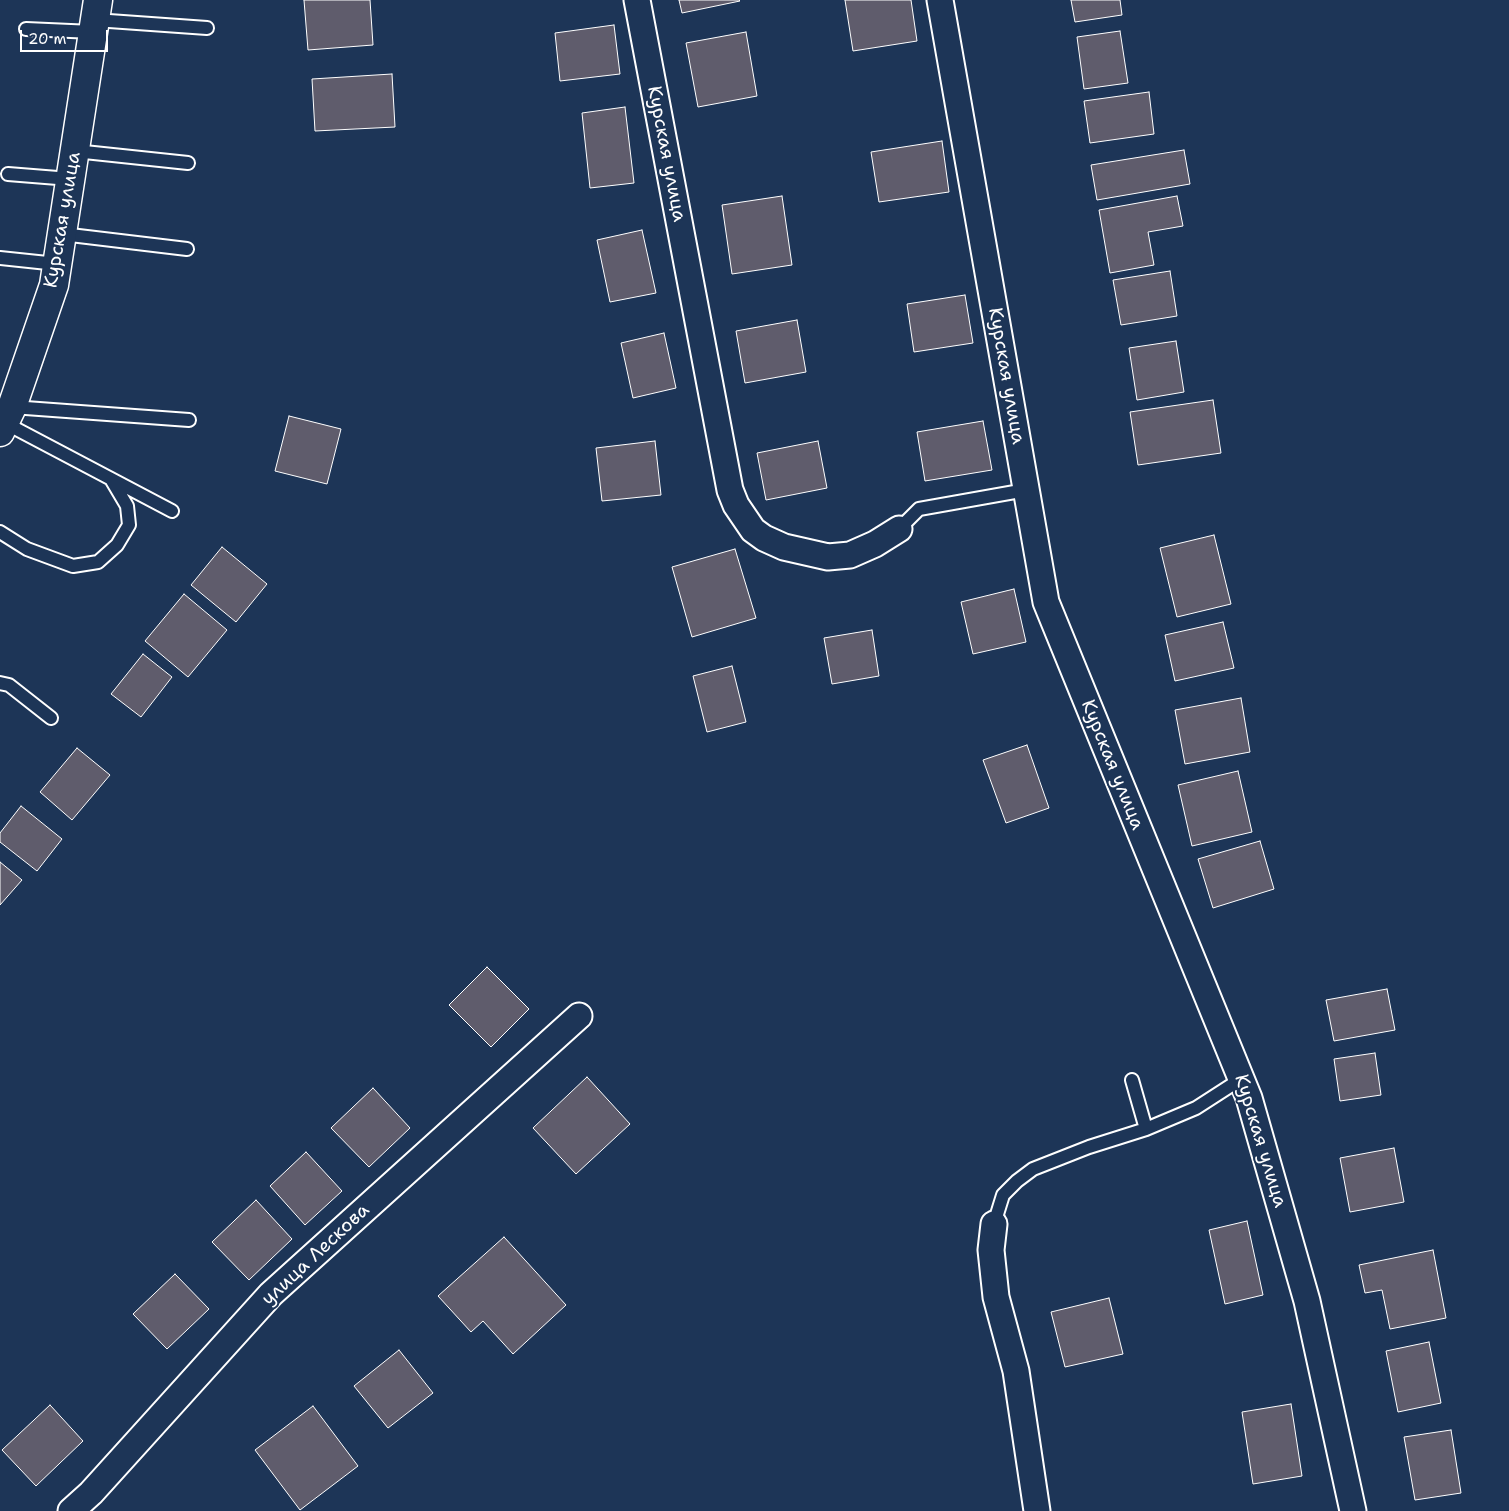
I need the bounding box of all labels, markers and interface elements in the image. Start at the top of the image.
scale bar [22,20,110,52]
text: 20 m [28,29,67,49]
street label: Курская улица [642,84,690,224]
street label: Курская улица [40,150,86,290]
street label: Курская улица [983,306,1029,446]
street label: Курская улица [1076,697,1148,833]
street label: Курская улица [1229,1072,1291,1210]
street label: улица Лескова [257,1199,375,1311]

